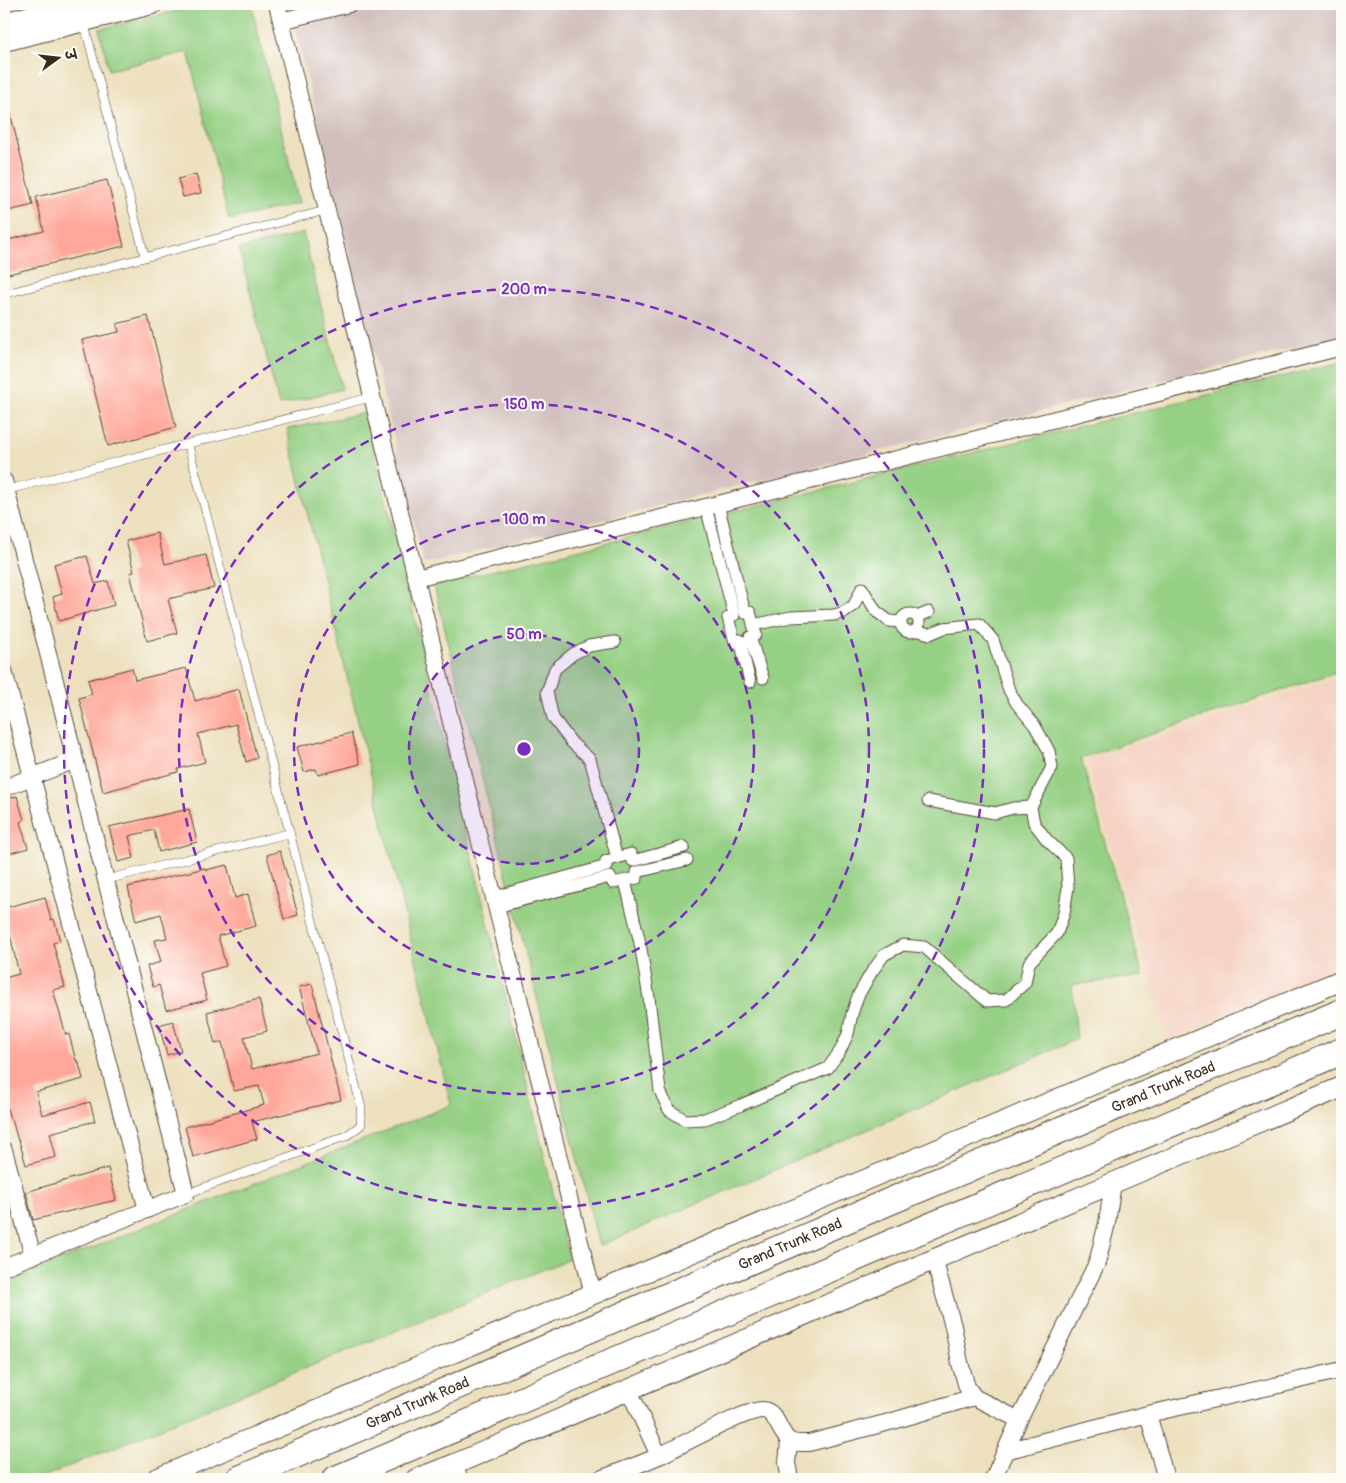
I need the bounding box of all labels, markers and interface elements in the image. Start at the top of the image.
north arrow [32,32,82,82]
text: उ [60,46,80,63]
text: 200 m [501,280,547,299]
text: 150 m [504,395,544,414]
text: 100 m [503,510,545,529]
text: 50 m [507,625,541,644]
centre of rings [515,740,533,758]
street label: Grand Trunk Road [1109,1057,1218,1117]
street label: Grand Trunk Road [735,1214,845,1275]
street label: Grand Trunk Road [363,1373,472,1434]

